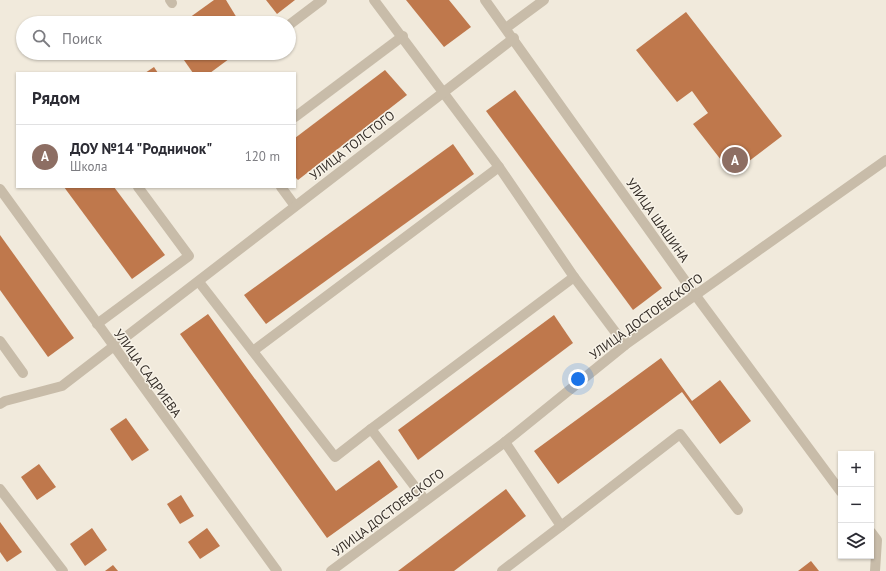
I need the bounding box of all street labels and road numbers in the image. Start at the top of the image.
street label: УЛИЦА ТОЛСТОГО [306,107,398,184]
street label: УЛИЦА ШАШИНА [622,175,693,266]
street label: УЛИЦА ДОСТОЕВСКОГО [586,270,706,363]
street label: УЛИЦА САДРИЕВА [110,326,186,421]
street label: УЛИЦА ДОСТОЕВСКОГО [329,465,448,560]

